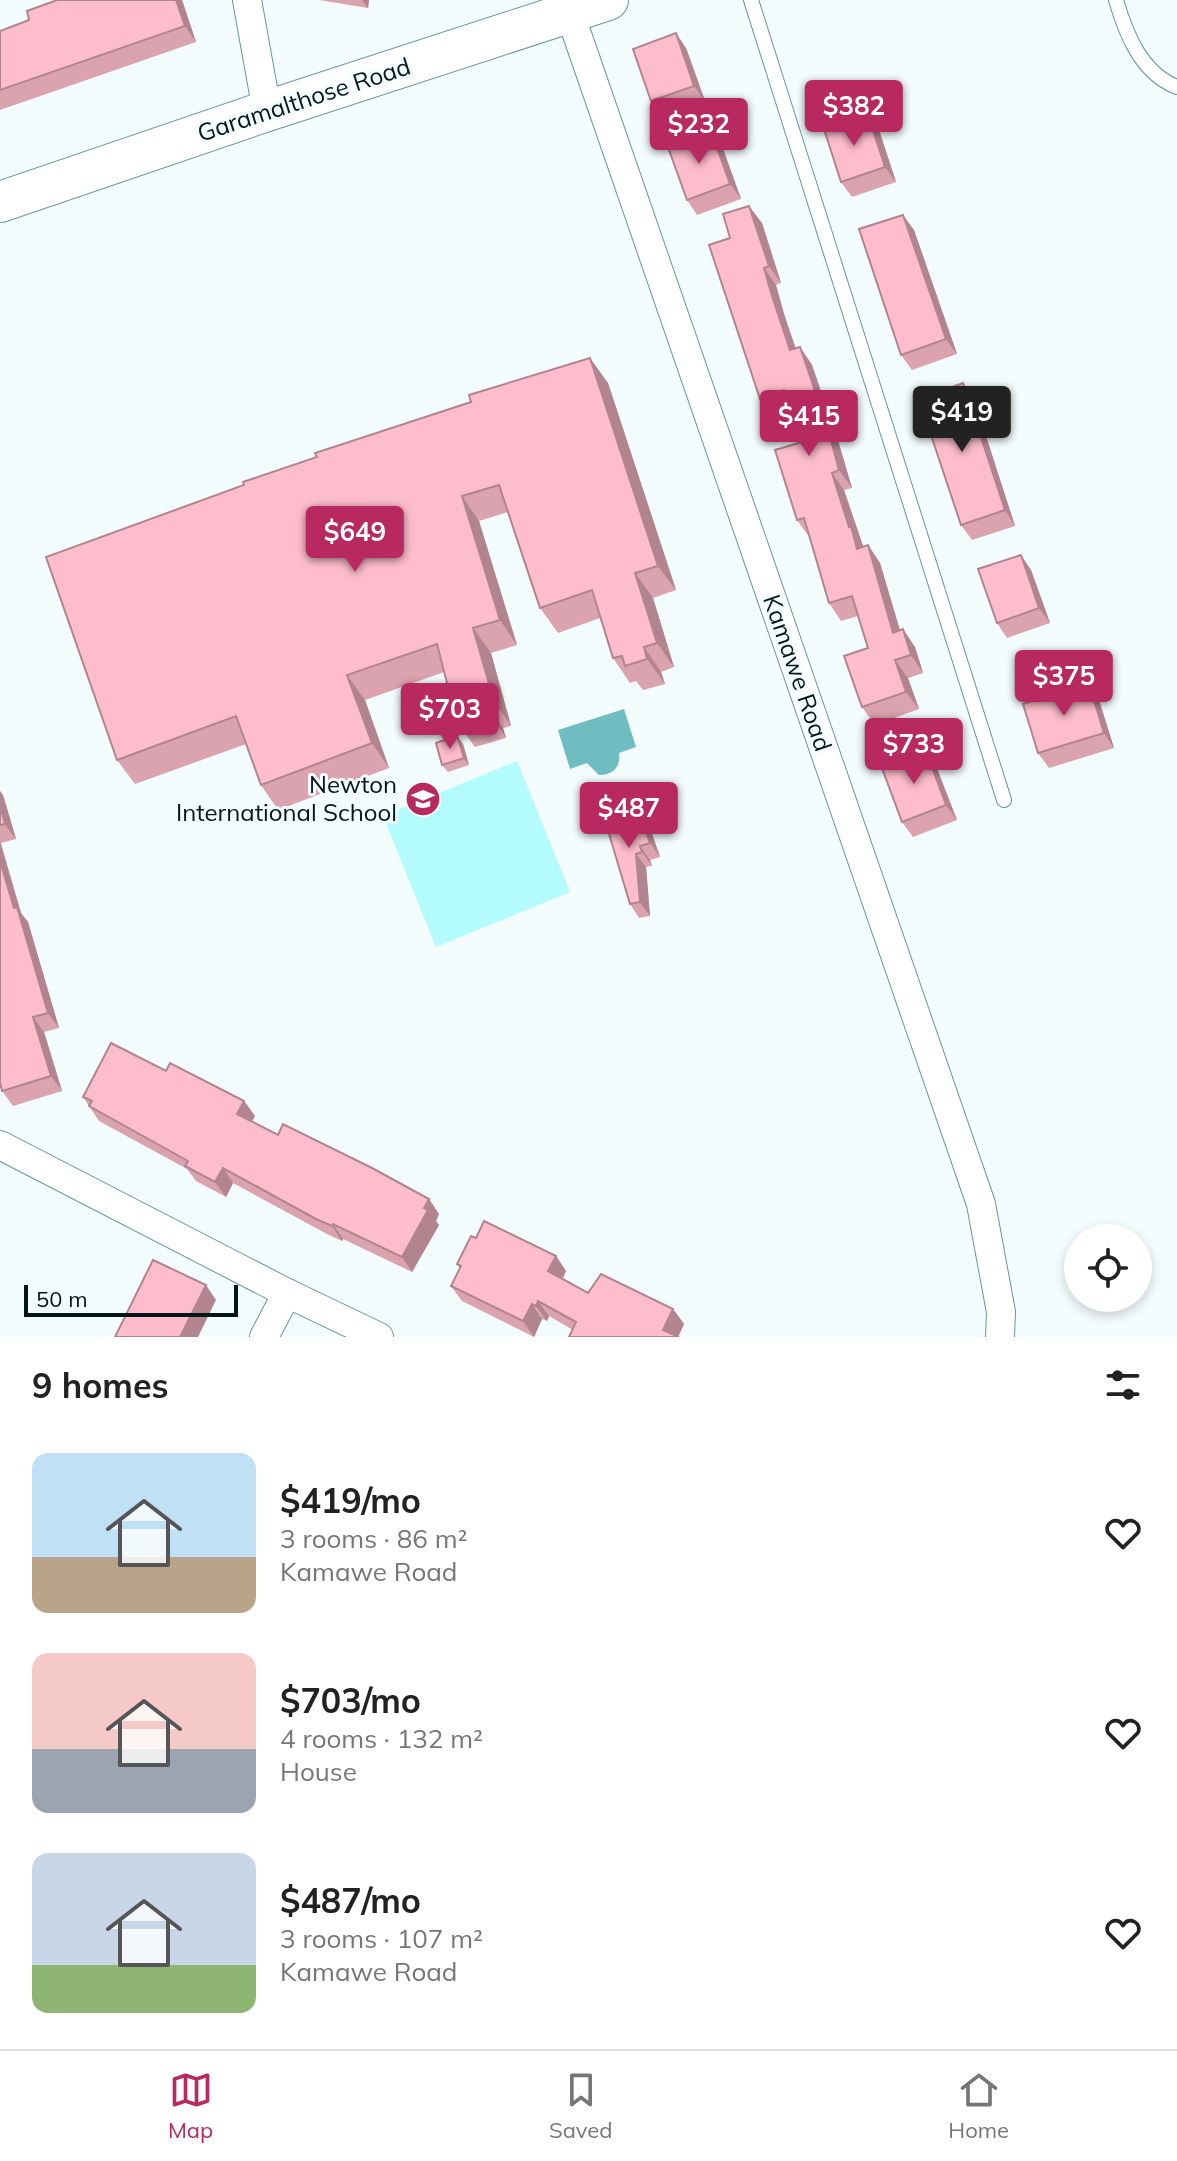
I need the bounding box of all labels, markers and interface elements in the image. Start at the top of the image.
street label: Garamalthose Road [193,50,414,148]
pin: $382 [807,80,901,148]
text: $382 [823,89,885,122]
pin: $232 [652,98,746,166]
text: $232 [668,107,730,140]
pin: $419 [915,386,1009,454]
pin: $415 [762,390,856,458]
text: $419 [931,395,993,428]
text: $415 [778,399,840,432]
pin: $649 [308,506,402,574]
text: $649 [324,515,386,548]
street label: Kamawe Road [757,590,839,755]
pin: $375 [1017,650,1111,718]
text: $375 [1033,659,1095,692]
pin: $703 [403,683,497,751]
text: $703 [419,692,481,725]
pin: $733 [867,718,961,786]
text: $733 [883,727,945,760]
place label: Newton International School [176,769,397,827]
school or university icon: Newton International School [404,780,442,818]
pin: $487 [582,782,676,850]
text: $487 [598,791,660,824]
map controls [1064,1224,1152,1312]
button: locate [1064,1224,1152,1312]
scale bar [24,1281,238,1317]
text: 50 m [36,1285,87,1313]
icon: filters [1101,1363,1145,1407]
text: 9 homes [32,1364,169,1407]
text: $419/mo [280,1479,421,1522]
icon: home [96,1485,192,1581]
icon: heart [1101,1511,1145,1555]
text: 3 rooms · 86 m² [280,1522,467,1555]
text: Kamawe Road [280,1555,457,1588]
text: $703/mo [280,1679,421,1722]
icon: home [96,1685,192,1781]
icon: heart [1101,1711,1145,1755]
text: 4 rooms · 132 m² [280,1722,483,1755]
text: House [280,1755,357,1788]
text: $487/mo [280,1879,421,1922]
icon: home [96,1885,192,1981]
icon: heart [1101,1911,1145,1955]
text: 3 rooms · 107 m² [280,1922,483,1955]
text: Kamawe Road [280,1955,457,1988]
tab: Map [168,2068,213,2144]
tab: Saved [549,2068,613,2144]
tab: Home [948,2068,1009,2144]

